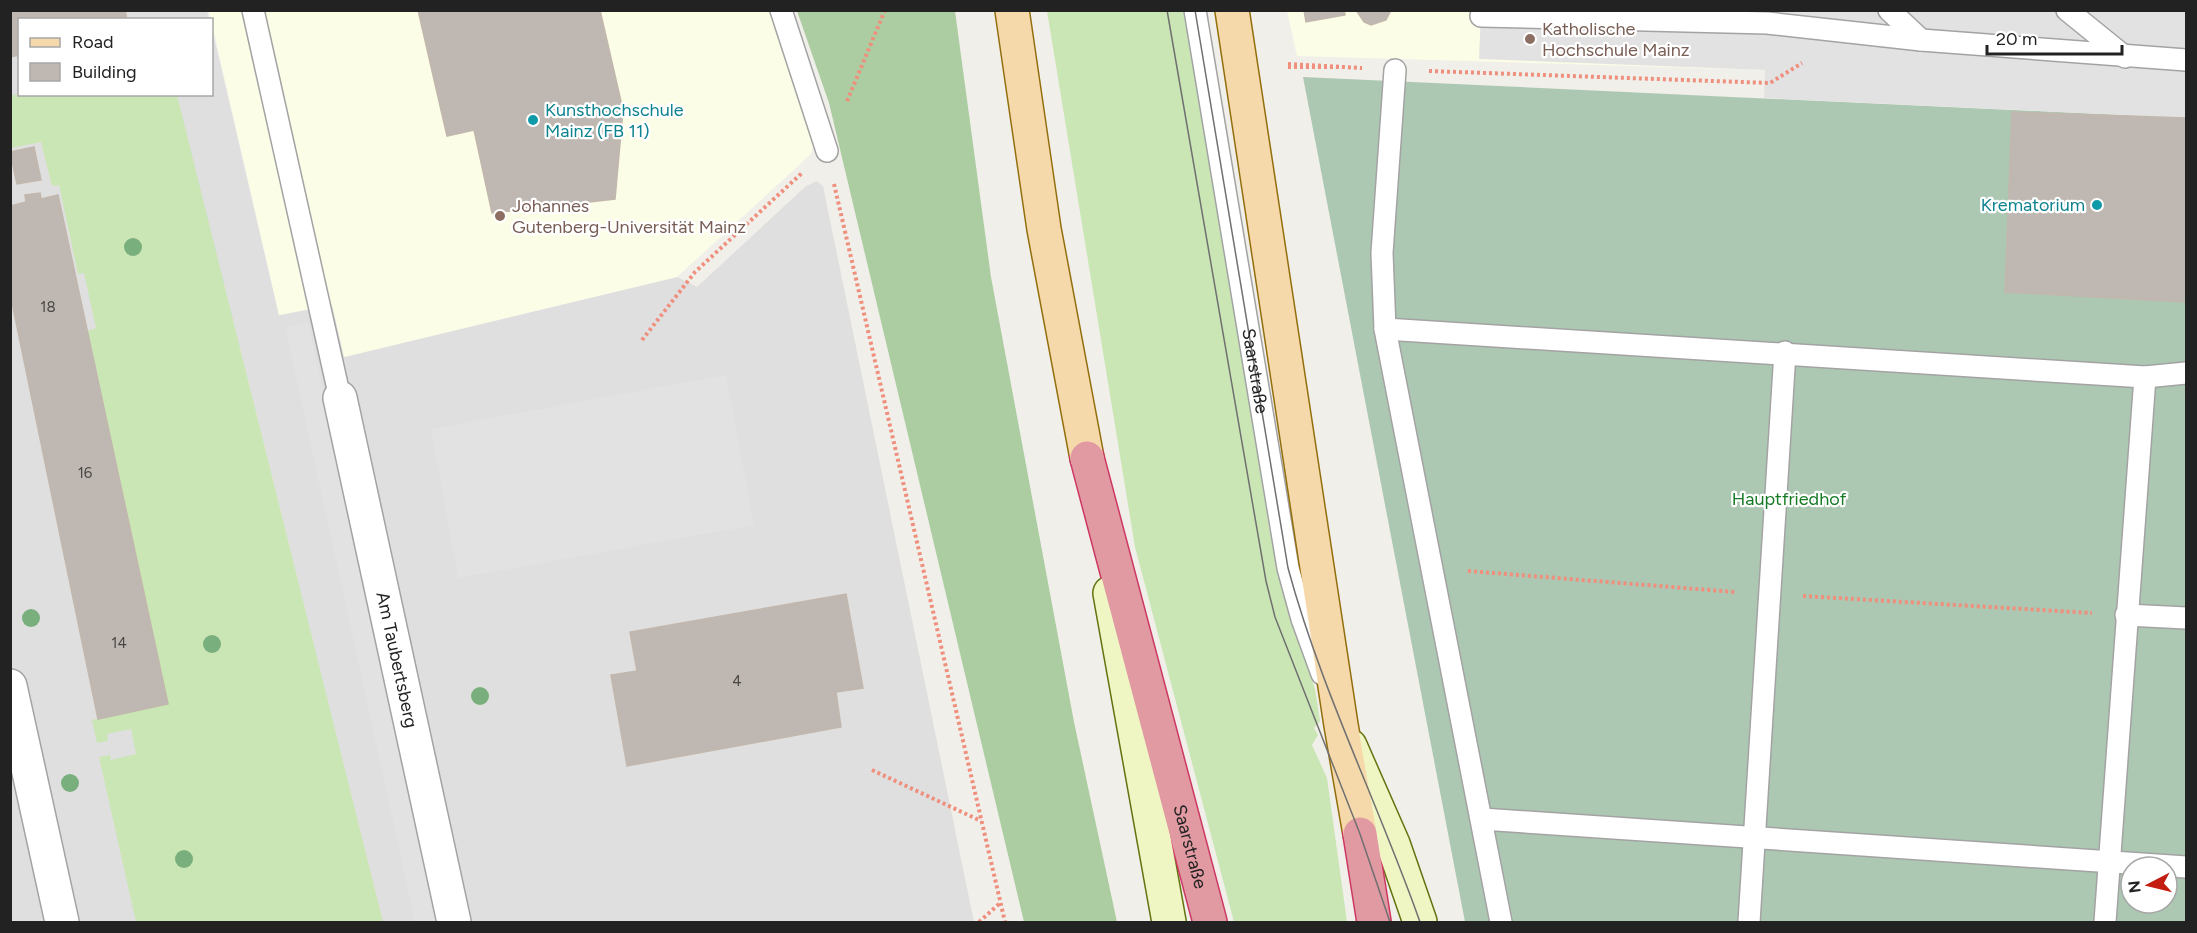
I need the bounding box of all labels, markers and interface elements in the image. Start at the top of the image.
legend [18,18,213,96]
place label: Katholische Hochschule Mainz [1542,18,1690,61]
scale bar [1987,18,2122,56]
text: 20 m [1996,28,2037,50]
text: Road [72,31,113,53]
marker: Katholische Hochschule Mainz [1523,32,1537,46]
text: Building [72,61,137,83]
place label: Kunsthochschule Mainz (FB 11) [545,99,684,142]
marker: Kunsthochschule Mainz (FB 11) [526,113,540,127]
place label: Krematorium [1981,194,2085,216]
place label: Johannes Gutenberg-Universität Mainz [512,195,746,238]
marker: Krematorium [2090,198,2104,212]
marker: Johannes Gutenberg-Universität Mainz [493,209,507,223]
house number: 18 [40,298,56,316]
street label: Saarstraße [1237,327,1273,415]
house number: 16 [78,464,93,482]
park label: Hauptfriedhof [1732,488,1847,510]
street label: Am Taubertsberg [371,590,422,730]
house number: 14 [111,634,127,652]
house number: 4 [732,672,742,690]
street label: Saarstraße [1168,802,1212,891]
north arrow [2119,855,2179,915]
text: N [2124,879,2145,894]

